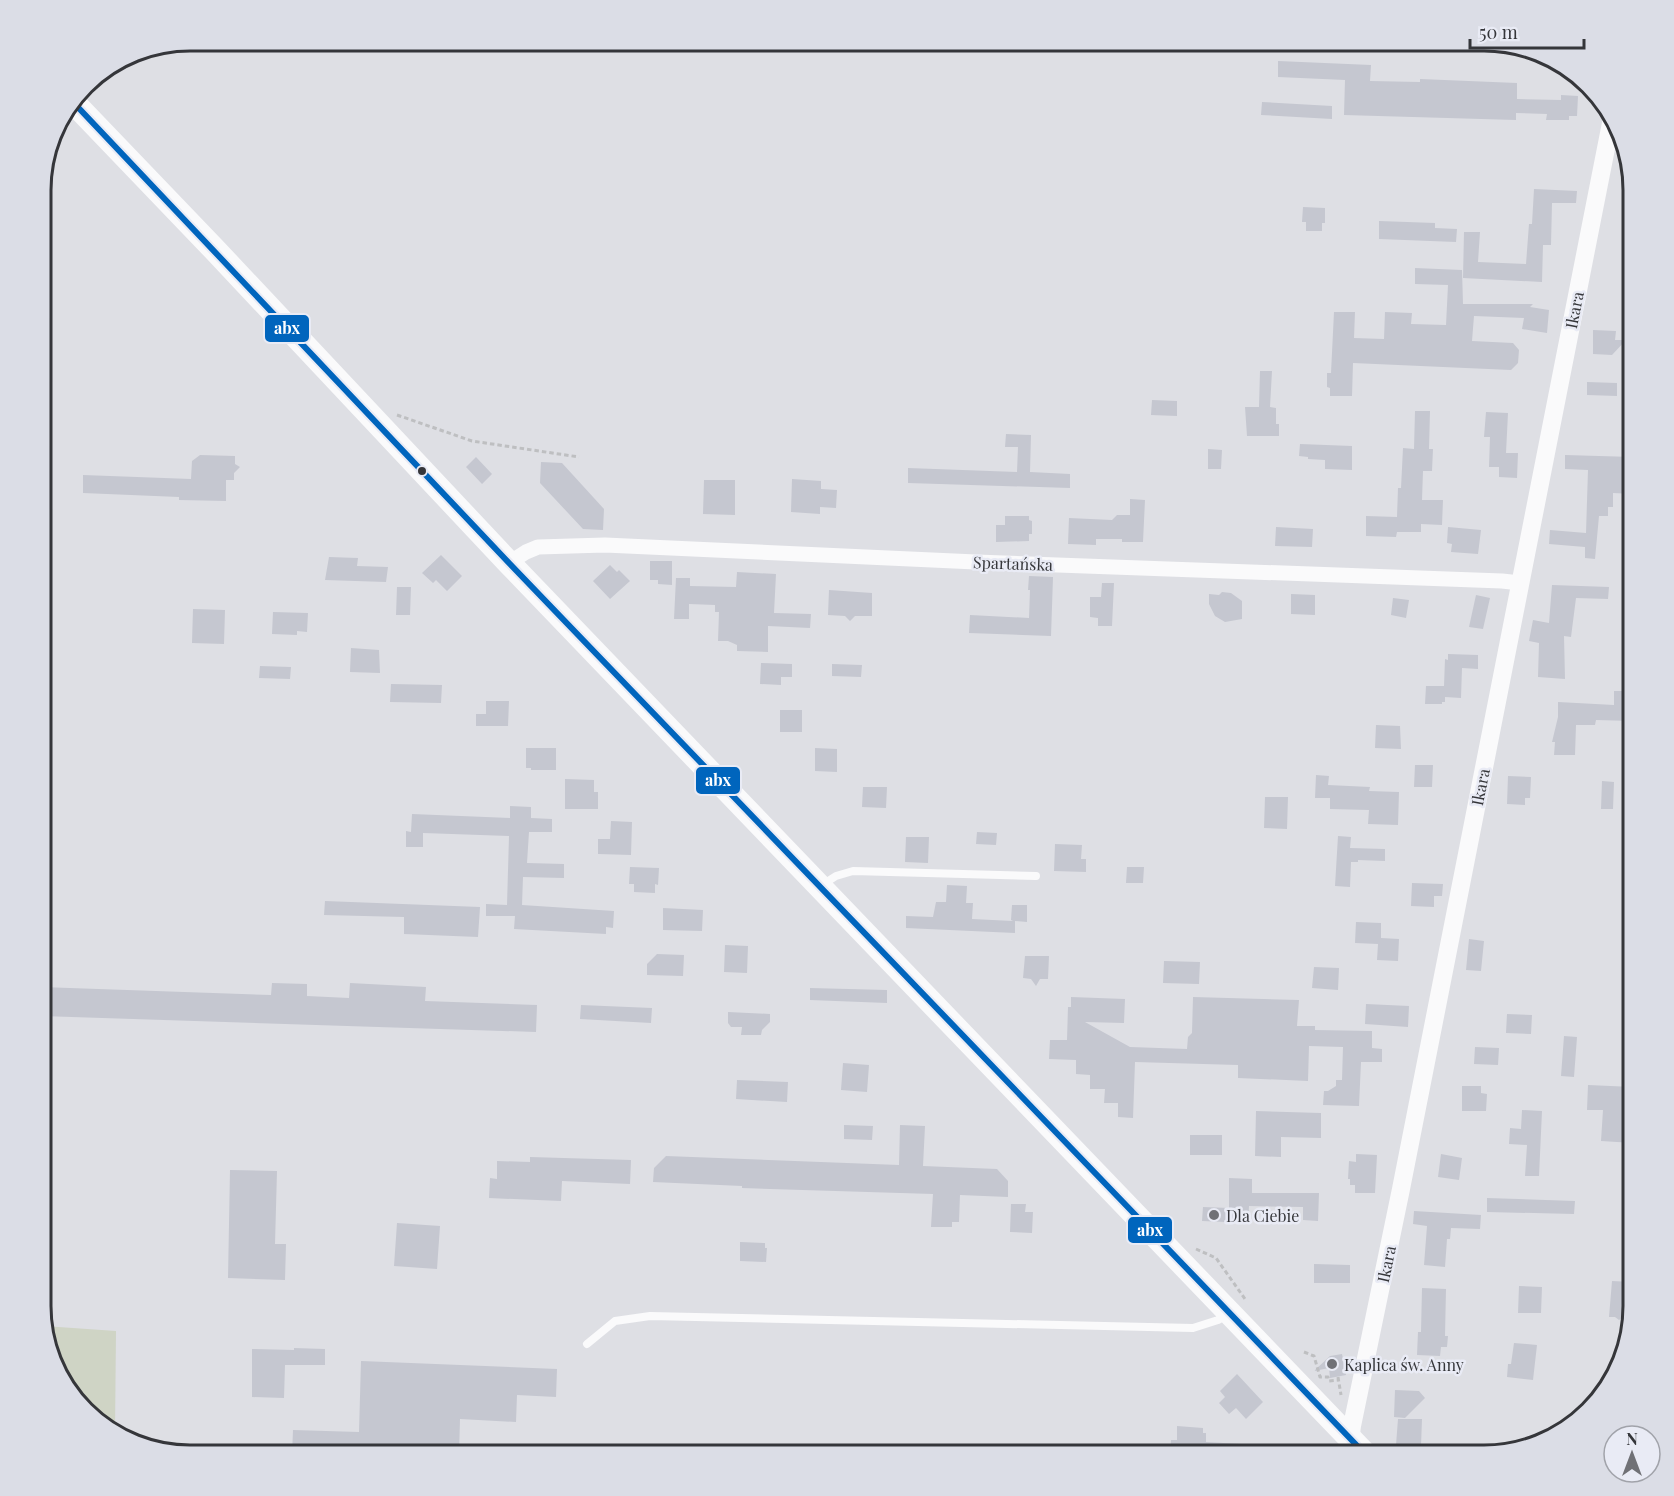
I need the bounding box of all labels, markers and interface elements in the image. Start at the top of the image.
scale bar [1470,12,1584,50]
text: 50 m [1479,20,1518,44]
street label: Ikara [1560,290,1588,330]
line badge: abx [264,314,310,343]
text: abx [274,317,300,338]
unlabelled marker [416,465,428,477]
street label: Spartańska [973,551,1053,575]
line badge: abx [695,766,741,795]
street label: Ikara [1466,767,1494,807]
text: abx [705,769,731,790]
place label: Dla Ciebie [1226,1205,1299,1226]
marker: Dla Ciebie [1207,1208,1221,1222]
line badge: abx [1127,1216,1173,1244]
text: abx [1137,1219,1163,1240]
street label: Ikara [1372,1244,1400,1284]
place label: Kaplica św. Anny [1344,1354,1464,1375]
marker: Kaplica św. Anny [1325,1357,1339,1371]
north arrow [1602,1424,1662,1484]
text: N [1626,1428,1638,1449]

